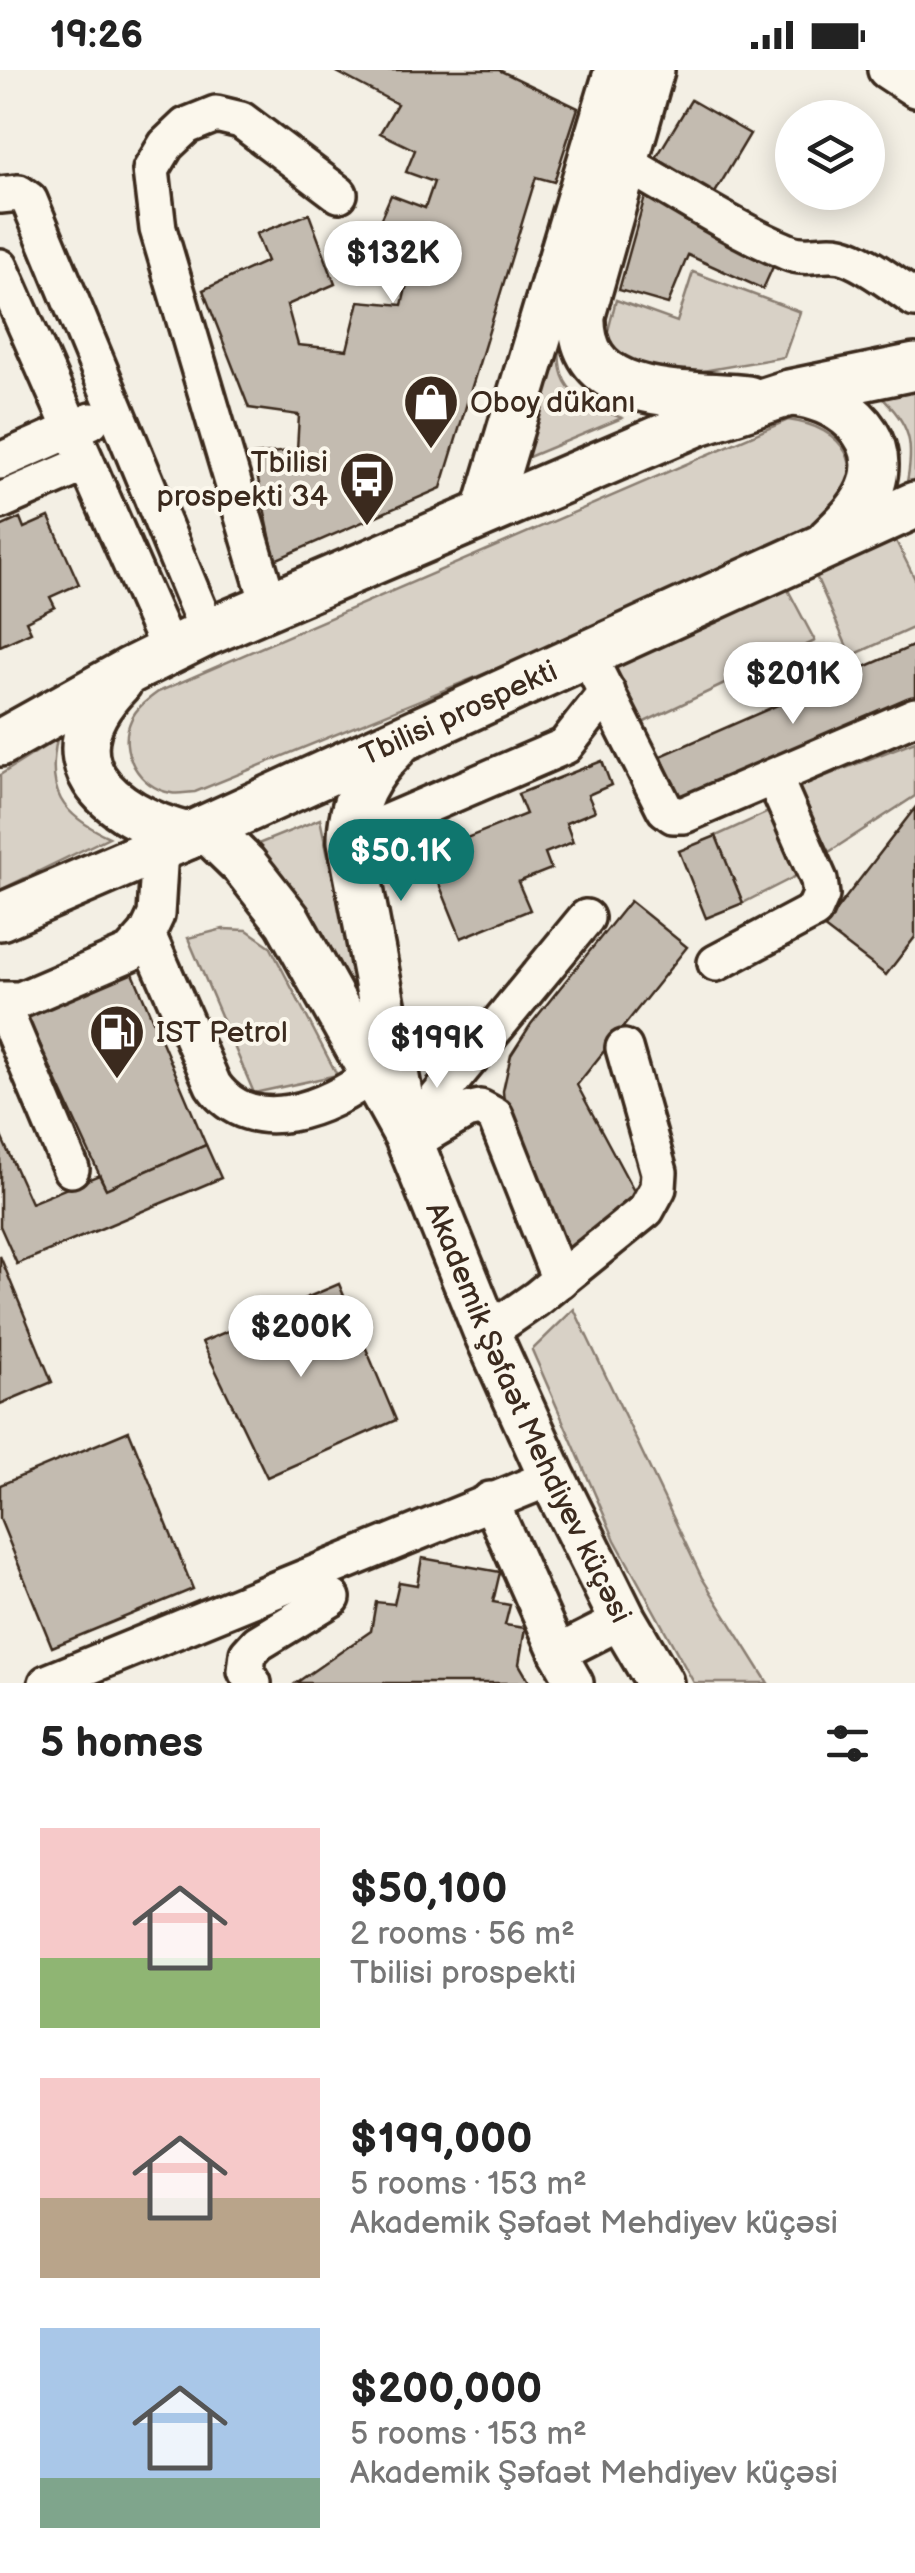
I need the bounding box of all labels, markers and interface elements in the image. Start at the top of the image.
text: 19:26 [50,13,143,58]
map controls [775,100,885,210]
button: layers [775,100,885,210]
pin: $132K [323,221,463,306]
text: $132K [346,234,440,273]
shop icon: Oboy dükanı [401,372,461,451]
place label: Oboy dükanı [470,385,635,421]
place label: Tbilisi prospekti 34 [157,445,328,515]
bus stop icon: Tbilisi prospekti 34 [337,449,397,528]
pin: $201K [723,642,863,727]
street label: Tbilisi prospekti [355,653,563,774]
text: $201K [746,655,840,694]
pin: $50.1K [320,819,482,904]
text: $50.1K [350,832,452,871]
fuel station icon: IST Petrol [87,1002,147,1081]
pin: $199K [367,1006,507,1091]
place label: IST Petrol [156,1015,288,1051]
text: $199K [390,1019,484,1058]
street label: Akademik Şəfaət Mehdiyev küçəsi [417,1197,638,1629]
pin: $200K [231,1295,371,1380]
text: $200K [250,1308,352,1347]
icon: filters [820,1716,875,1771]
text: 5 homes [40,1718,203,1769]
text: $50,100 [350,1864,507,1915]
icon: home [120,1868,240,1988]
text: 2 rooms · 56 m² [350,1915,575,1954]
text: Tbilisi prospekti [350,1954,576,1993]
text: $199,000 [350,2114,532,2165]
icon: home [120,2118,240,2238]
text: 5 rooms · 153 m² [350,2165,587,2204]
text: Akademik Şəfaət Mehdiyev küçəsi [350,2204,838,2243]
text: $200,000 [350,2364,542,2415]
icon: home [120,2368,240,2488]
text: 5 rooms · 153 m² [350,2415,587,2454]
text: Akademik Şəfaət Mehdiyev küçəsi [350,2454,838,2493]

